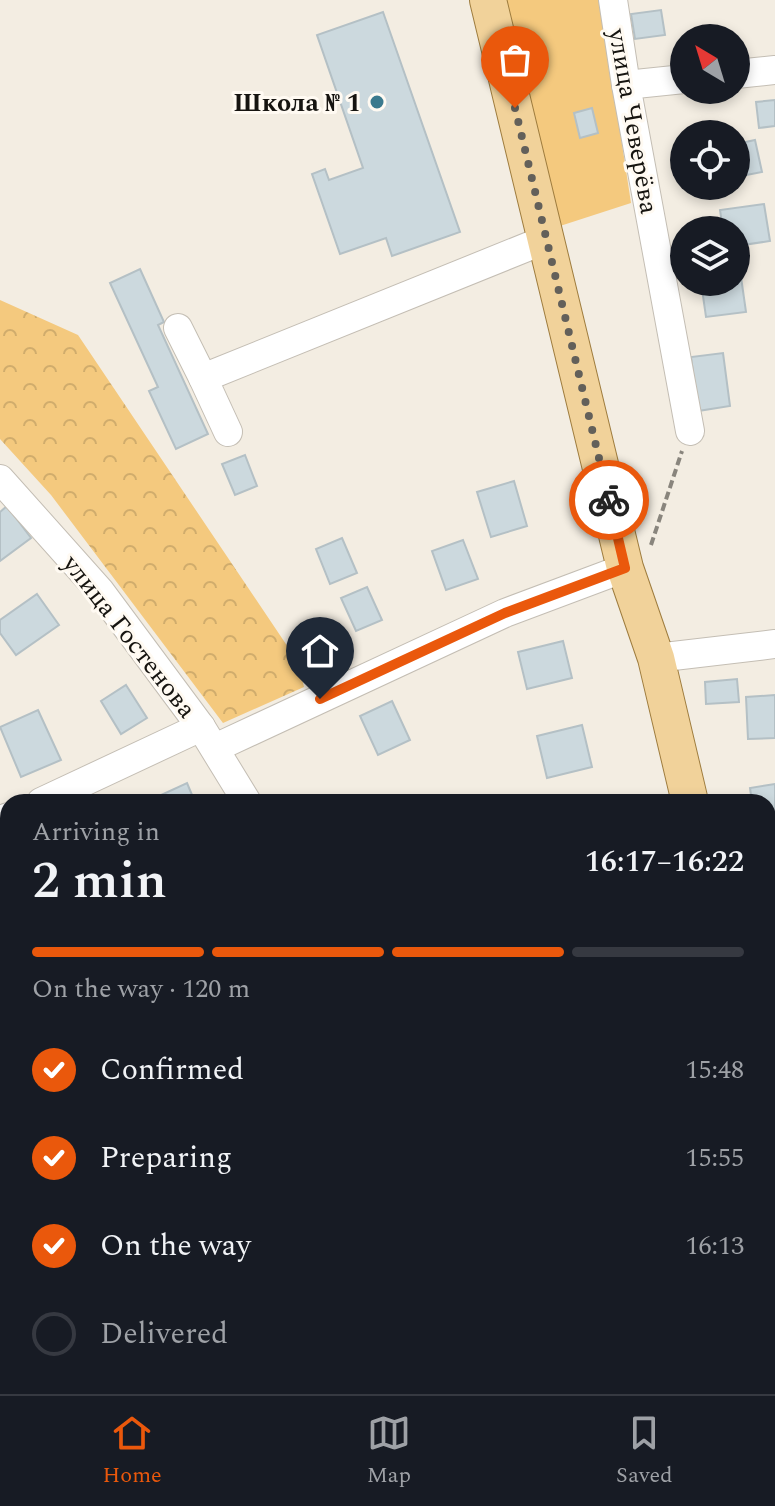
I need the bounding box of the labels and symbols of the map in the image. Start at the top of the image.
street label: улица Чеверёва [597,24,669,217]
north arrow [670,24,750,104]
pin [481,26,549,108]
place label: Школа № 1 [233,83,361,123]
marker: Школа № 1 [368,93,386,111]
courier [569,460,649,540]
street label: улица Гостенова [52,545,206,727]
pin [286,617,354,699]

